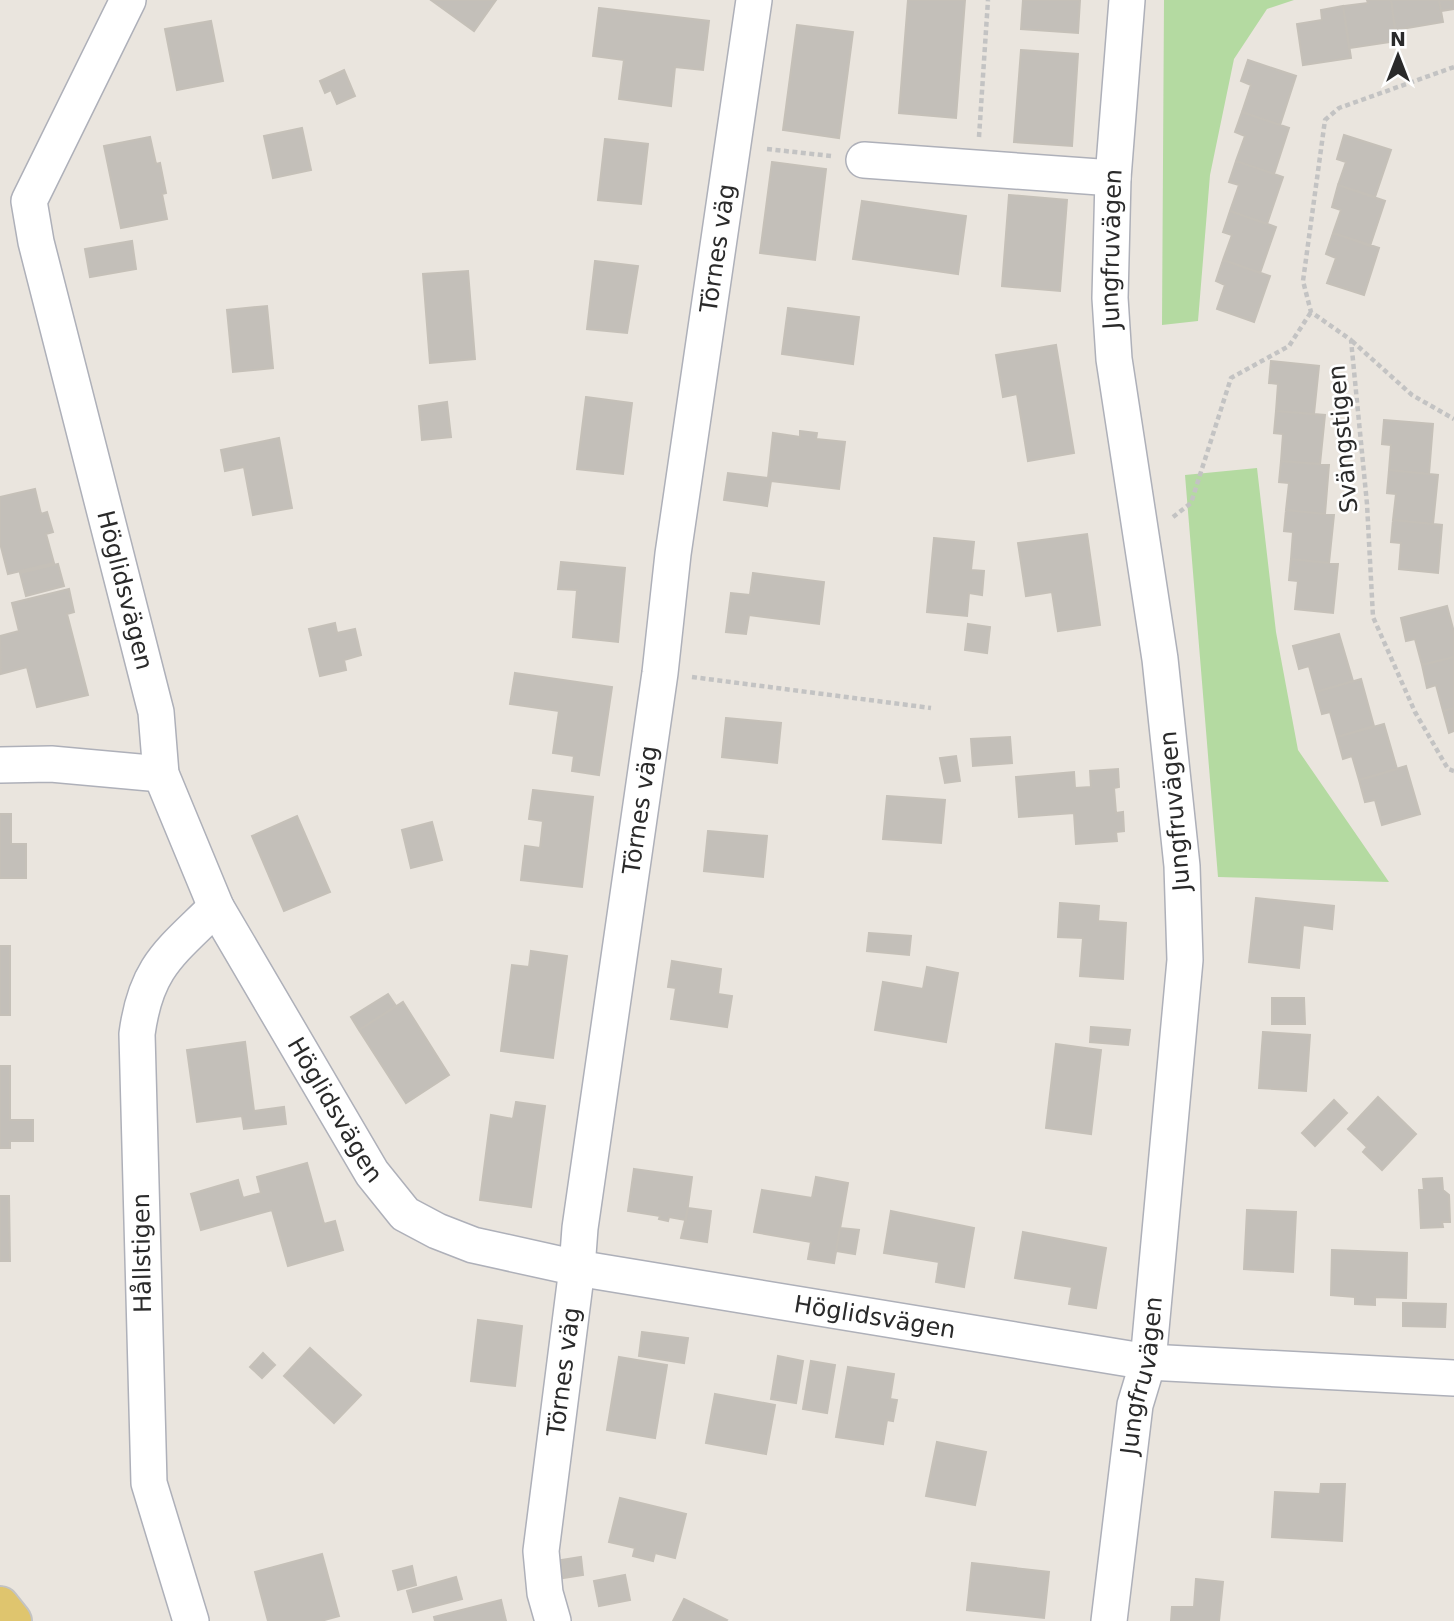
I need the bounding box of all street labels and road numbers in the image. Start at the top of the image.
street label: Jungfruvägen [1096,168,1128,332]
street label: Törnes väg [694,182,741,316]
street label: Svängstigen [1323,364,1363,514]
street label: Höglidsvägen [91,508,159,673]
street label: Jungfruvägen [1154,730,1196,894]
street label: Törnes väg [617,744,663,877]
street label: Höglidsvägen [282,1032,388,1188]
street label: Hållstigen [126,1193,157,1313]
street label: Höglidsvägen [792,1290,958,1344]
street label: Jungfruvägen [1115,1295,1168,1458]
street label: Törnes väg [542,1306,586,1439]

